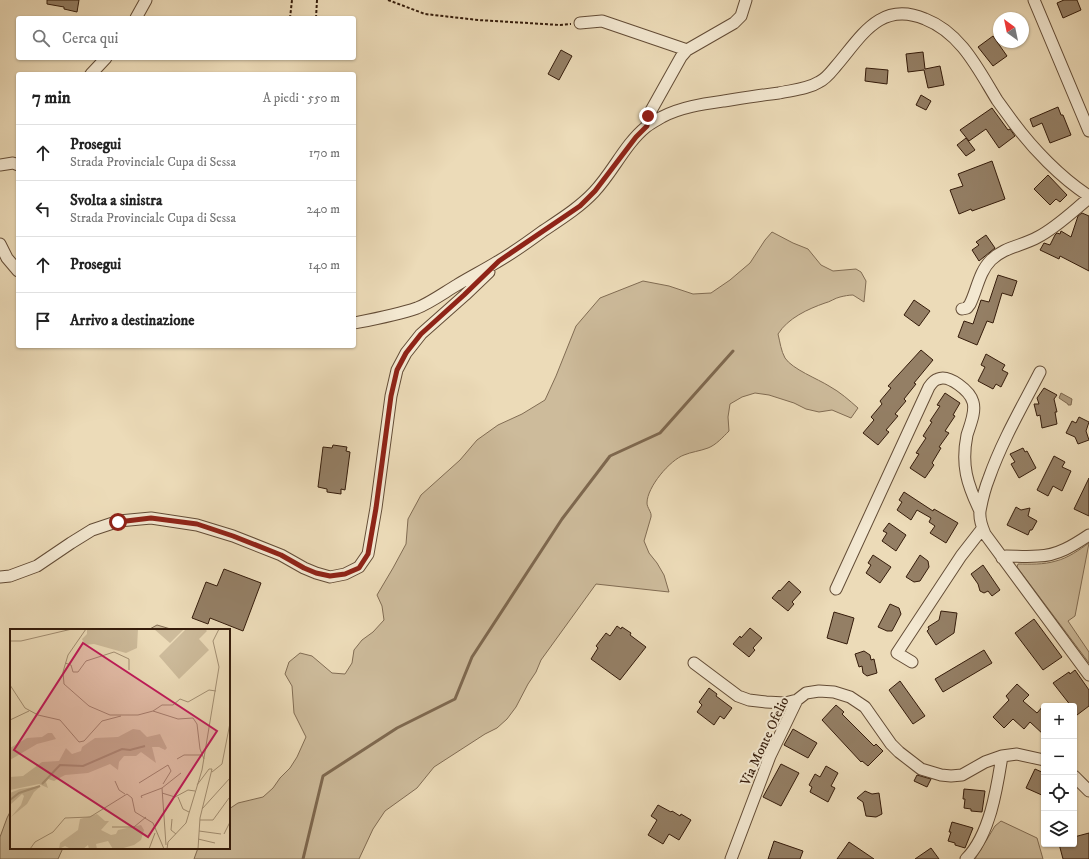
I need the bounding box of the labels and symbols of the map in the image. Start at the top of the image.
north arrow [993,12,1029,48]
route end [639,107,657,125]
route start [109,513,127,531]
inset map [10,629,230,849]
street label: Via Monte Ofelio [736,694,793,790]

